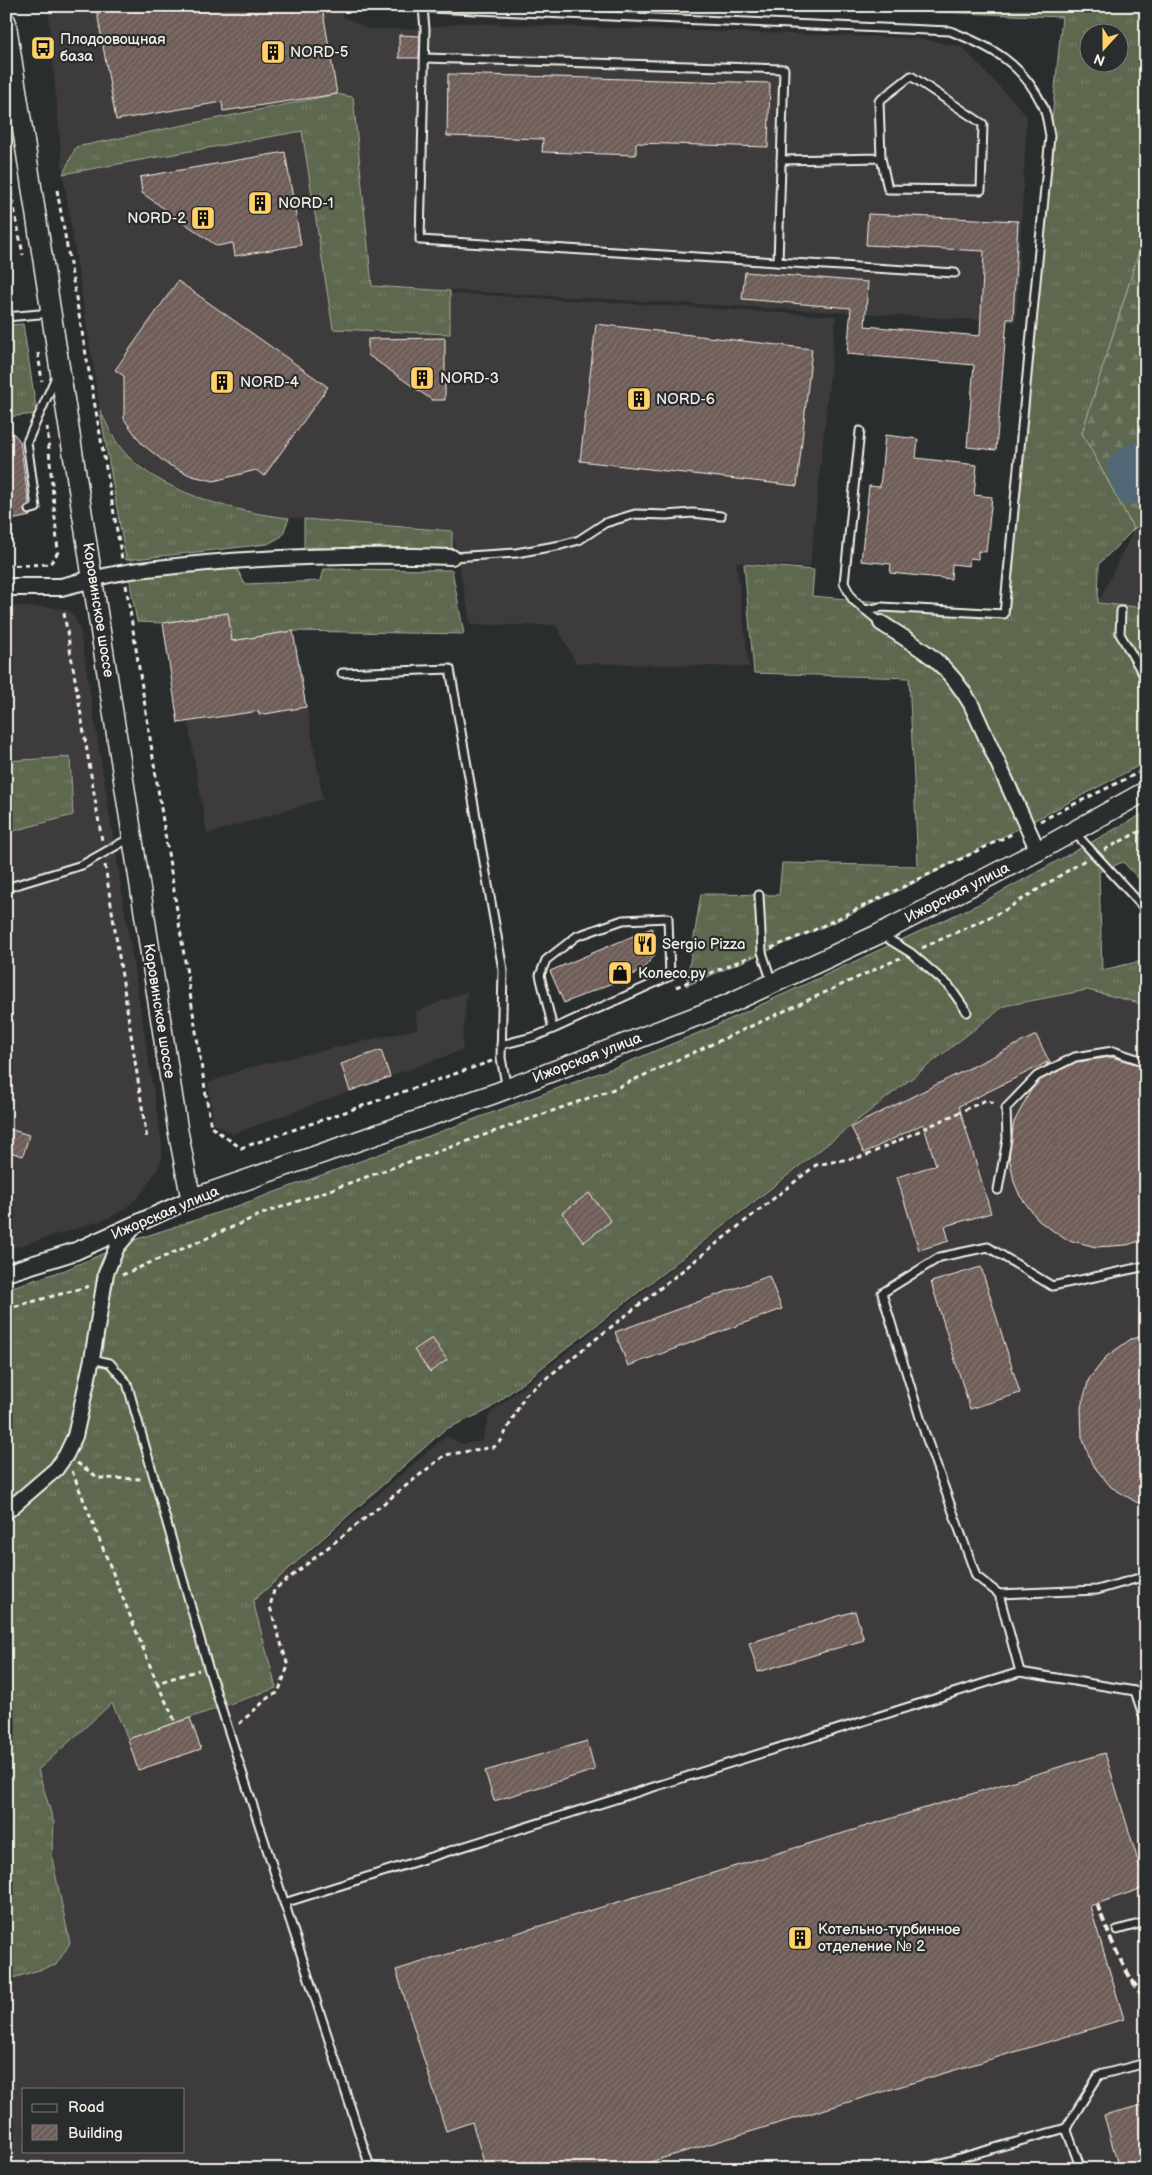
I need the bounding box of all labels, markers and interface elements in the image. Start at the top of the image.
north arrow [1080,22,1130,72]
place label: Плодоовощная база [60,30,166,66]
bus stop icon: Плодоовощная база [30,35,56,61]
building icon: NORD-5 [260,39,286,65]
place label: NORD-5 [290,43,348,62]
text: N [1092,50,1107,69]
building icon: NORD-1 [247,190,273,216]
place label: NORD-1 [278,194,334,213]
building icon: NORD-2 [190,205,216,231]
place label: NORD-2 [127,209,186,228]
building icon: NORD-3 [409,365,435,391]
building icon: NORD-4 [209,369,235,395]
place label: NORD-3 [440,369,499,388]
place label: NORD-4 [240,373,299,392]
building icon: NORD-6 [626,386,652,412]
place label: NORD-6 [656,390,715,409]
street label: Коровинское шоссе [78,541,118,679]
street label: Ижорская улица [901,858,1013,928]
restaurant icon: Sergio Pizza [632,931,658,957]
place label: Sergio Pizza [662,935,745,954]
street label: Коровинское шоссе [139,942,179,1080]
shop icon: Колесо.ру [607,960,633,986]
place label: Колесо.ру [638,964,706,983]
street label: Ижорская улица [530,1028,644,1088]
street label: Ижорская улица [108,1182,222,1244]
place label: Котельно-турбинное отделение № 2 [818,1920,960,1956]
building icon: Котельно-турбинное отделение № 2 [787,1925,813,1951]
legend [22,2088,185,2152]
text: Road [68,2098,104,2117]
text: Building [68,2124,123,2143]

